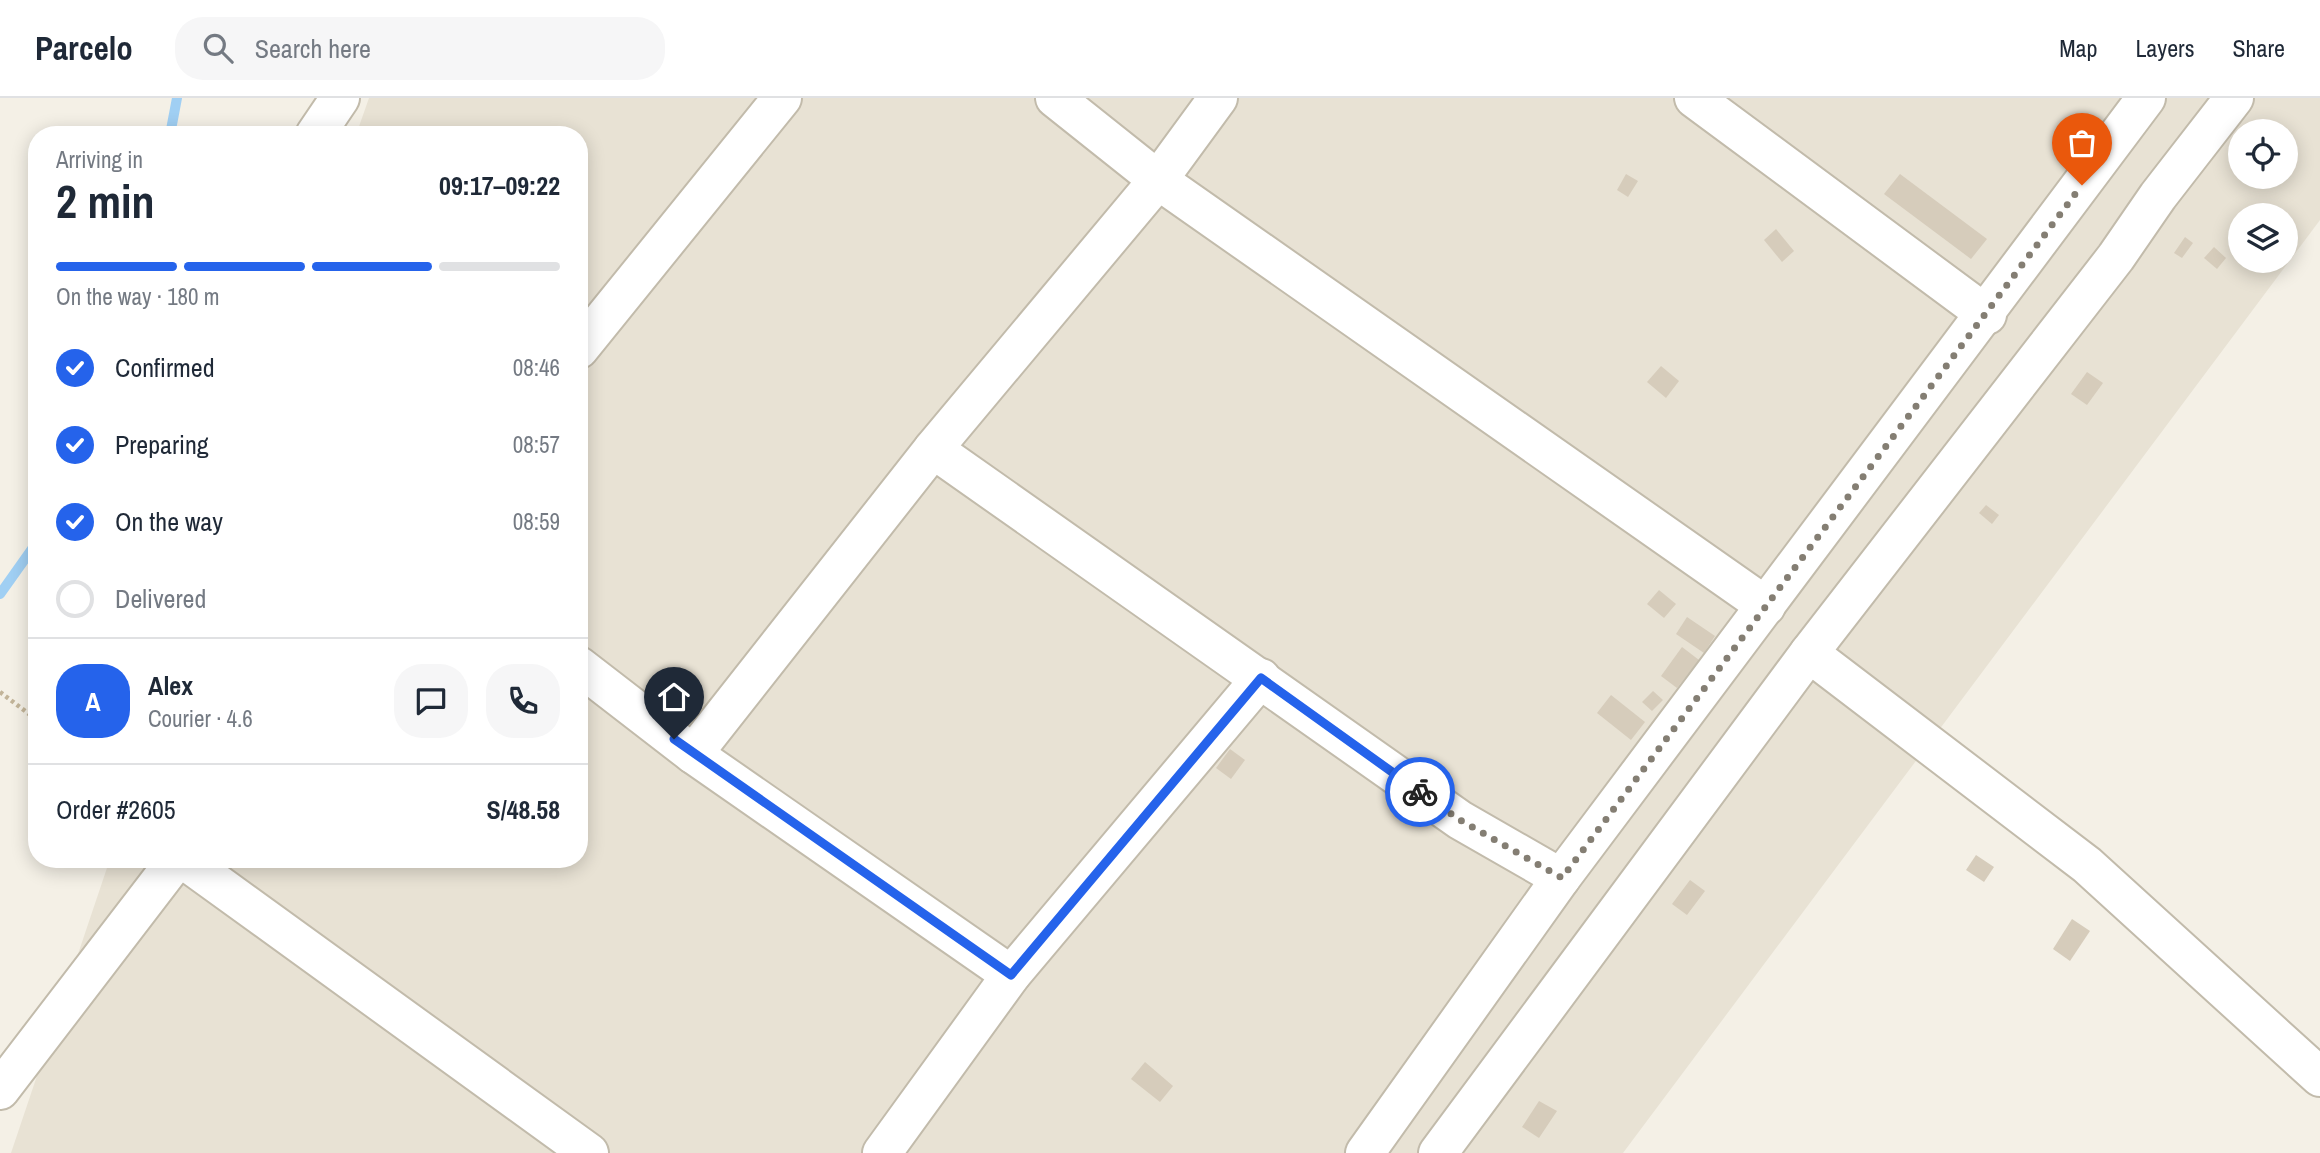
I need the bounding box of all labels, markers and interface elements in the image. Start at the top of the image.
search box [175,17,665,80]
text: Parcelo [35,26,133,70]
icon: search [199,29,237,67]
text: Search here [255,31,371,66]
text: Map [2059,32,2097,64]
text: Layers [2135,32,2194,64]
text: Share [2232,32,2285,64]
pin [2052,113,2112,185]
map controls [2228,119,2298,273]
button: locate [2228,119,2298,189]
icon: bag [2063,124,2101,162]
text: Arriving in [56,144,143,175]
text: 09:17–09:22 [439,168,560,203]
text: 2 min [56,170,155,232]
button: layers [2228,203,2298,273]
text: On the way · 180 m [56,281,220,312]
icon: check [56,349,94,387]
text: Confirmed [115,350,215,385]
text: 08:46 [513,352,560,383]
icon: check [56,426,94,464]
text: Preparing [115,427,209,462]
text: 08:57 [513,429,560,460]
icon: check [56,503,94,541]
text: On the way [115,504,223,539]
text: 08:59 [513,506,560,537]
text: Delivered [115,581,206,616]
button: chat [394,664,468,738]
button: phone [486,664,560,738]
pin [644,667,704,739]
text: Alex [148,668,193,703]
icon: home [655,678,693,716]
text: A [85,684,101,719]
text: Courier · 4.6 [148,703,253,734]
courier [1385,757,1455,827]
icon: bike [1401,773,1439,811]
text: Order #2605 [56,792,176,827]
text: S/48.58 [486,792,560,827]

